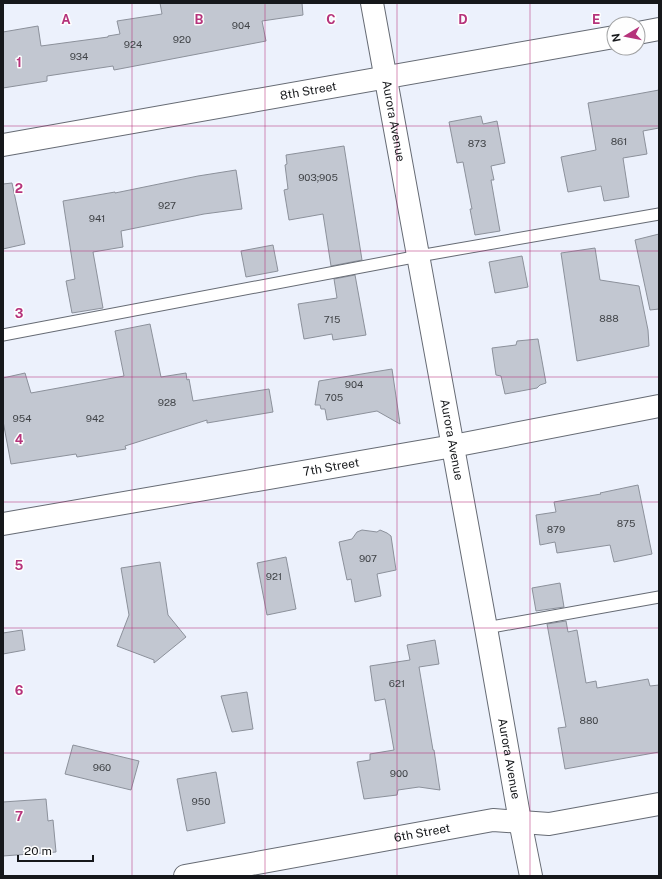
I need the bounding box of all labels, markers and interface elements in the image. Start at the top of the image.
text: A [61,12,71,27]
text: B [195,12,204,27]
text: C [326,12,336,27]
text: D [458,12,468,27]
text: E [592,12,600,27]
north arrow [606,16,646,56]
house number: 904 [232,19,250,31]
text: N [609,32,623,43]
house number: 920 [173,33,191,45]
house number: 924 [124,38,142,50]
house number: 934 [70,50,88,62]
text: 1 [16,55,22,70]
street label: 8th Street [279,79,338,103]
street label: Aurora Avenue [379,79,408,163]
house number: 861 [611,135,627,147]
house number: 873 [468,137,486,149]
house number: 903;905 [298,171,338,183]
text: 2 [15,181,23,196]
house number: 927 [158,199,176,211]
house number: 941 [89,212,105,224]
text: 3 [15,306,24,321]
house number: 888 [599,312,619,324]
house number: 715 [324,313,340,325]
house number: 904 [345,378,363,390]
house number: 705 [325,391,343,403]
house number: 928 [158,396,176,408]
street label: Aurora Avenue [437,398,466,482]
house number: 954 [13,412,31,424]
house number: 942 [86,412,104,424]
text: 4 [15,432,24,447]
street label: 7th Street [302,455,361,479]
house number: 875 [617,517,635,529]
house number: 879 [547,523,565,535]
house number: 907 [359,552,377,564]
text: 5 [15,558,24,573]
house number: 921 [266,570,282,582]
house number: 621 [389,677,405,689]
text: 6 [15,683,24,698]
house number: 880 [580,714,598,726]
street label: Aurora Avenue [495,717,523,801]
house number: 960 [93,761,111,773]
house number: 900 [390,767,408,779]
house number: 950 [192,795,210,807]
text: 7 [15,809,23,824]
street label: 6th Street [393,821,452,845]
scale bar [18,837,93,863]
text: 20 m [24,844,52,858]

